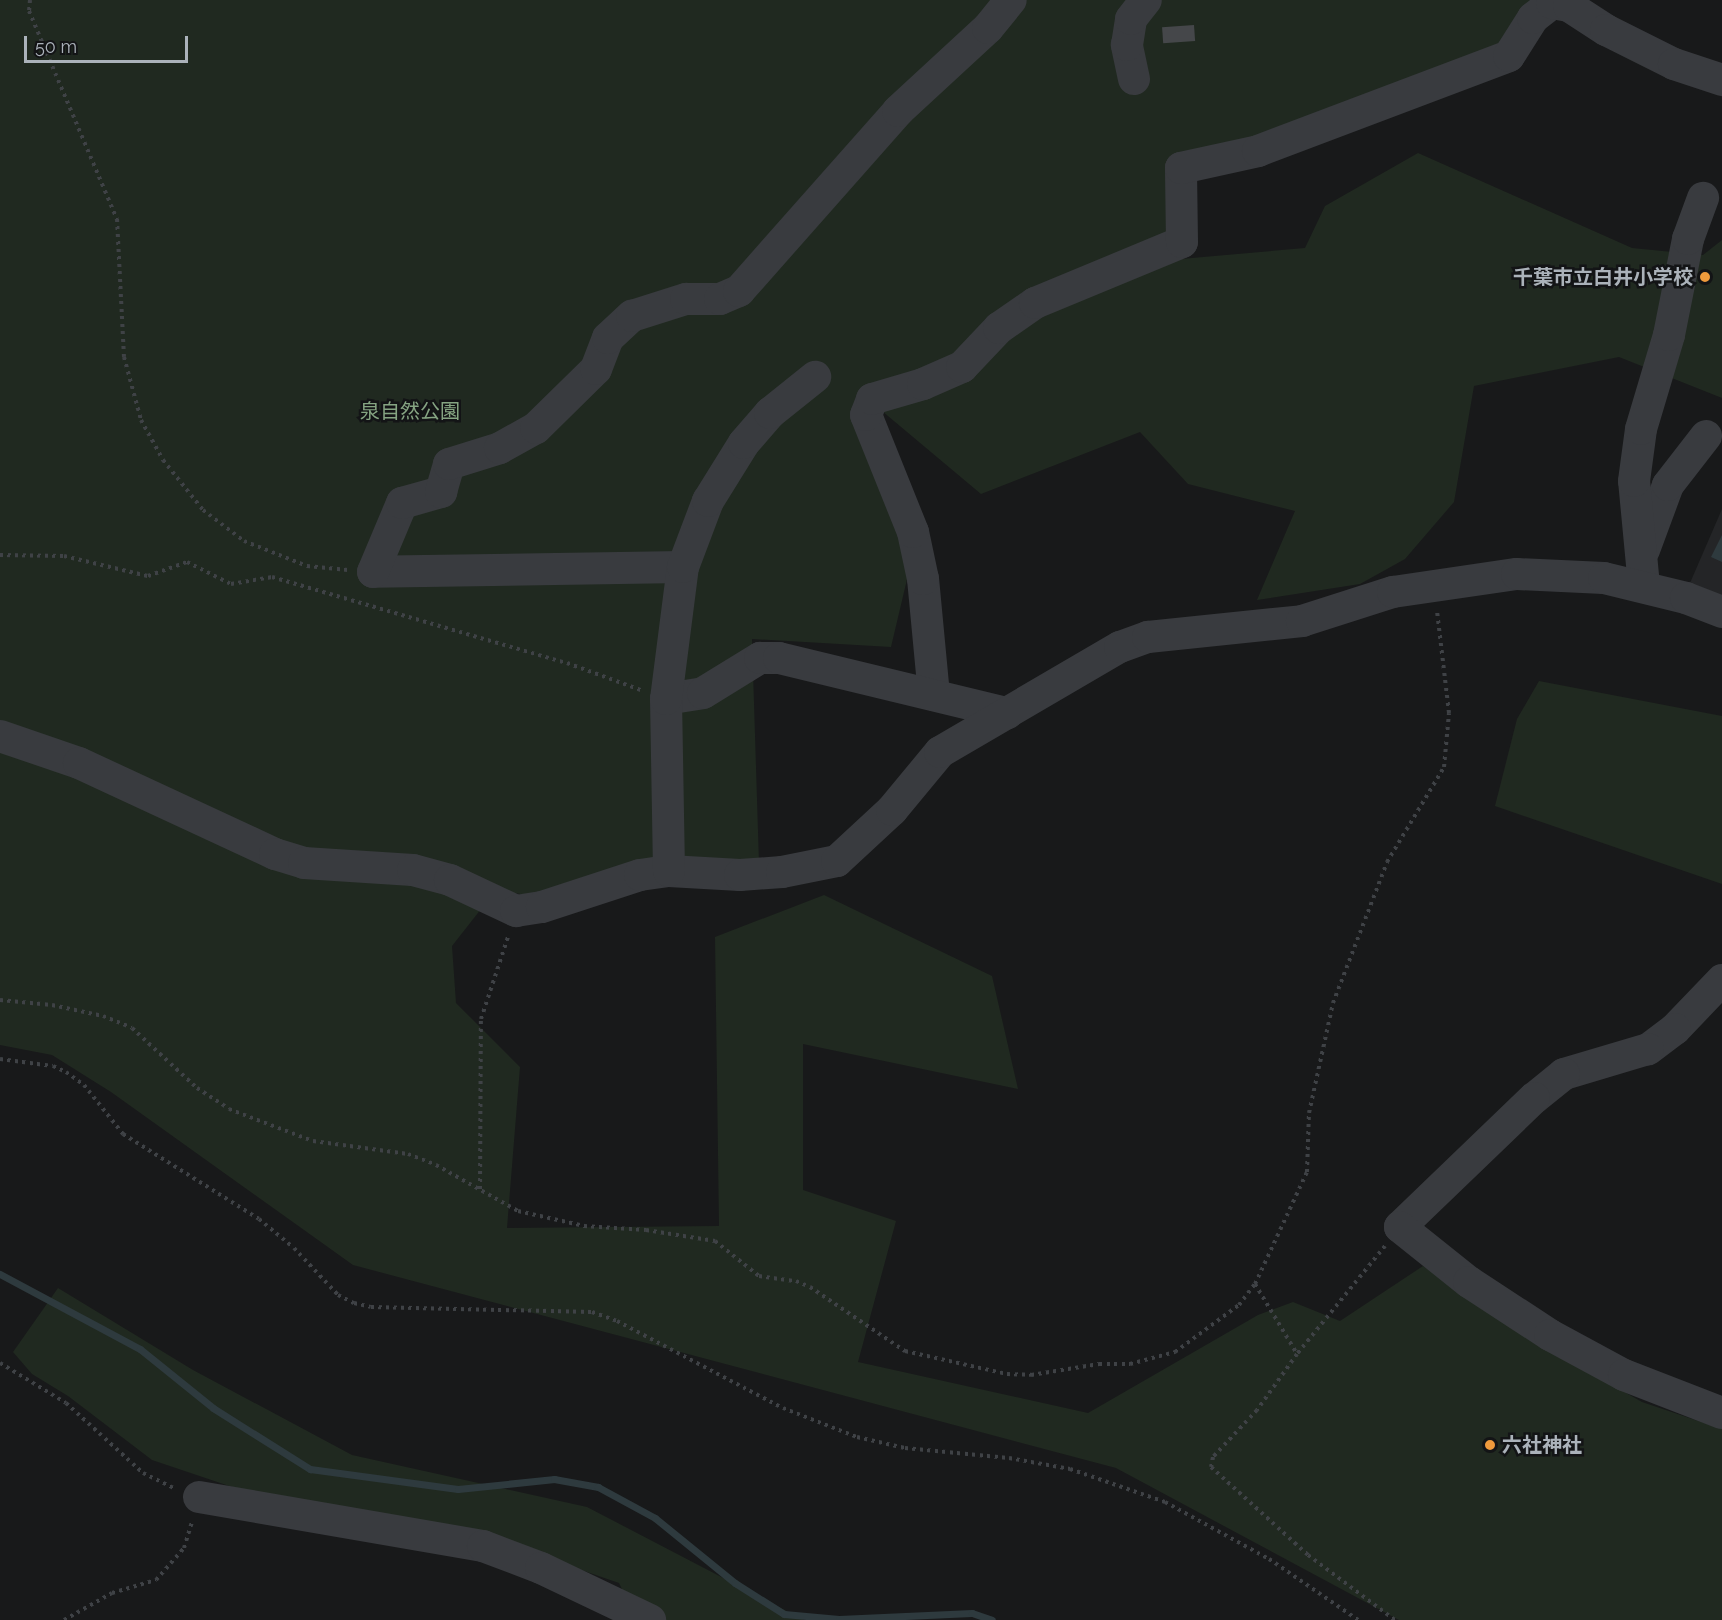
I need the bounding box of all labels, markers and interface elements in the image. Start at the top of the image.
scale bar [27,24,190,62]
text: 50 m [35,36,77,57]
place label: 千葉市立白井小学校 [1513,265,1693,289]
marker: 千葉市立白井小学校 [1698,270,1712,284]
park label: 泉自然公園 [360,399,460,423]
place label: 六社神社 [1502,1433,1582,1457]
marker: 六社神社 [1483,1438,1497,1452]

